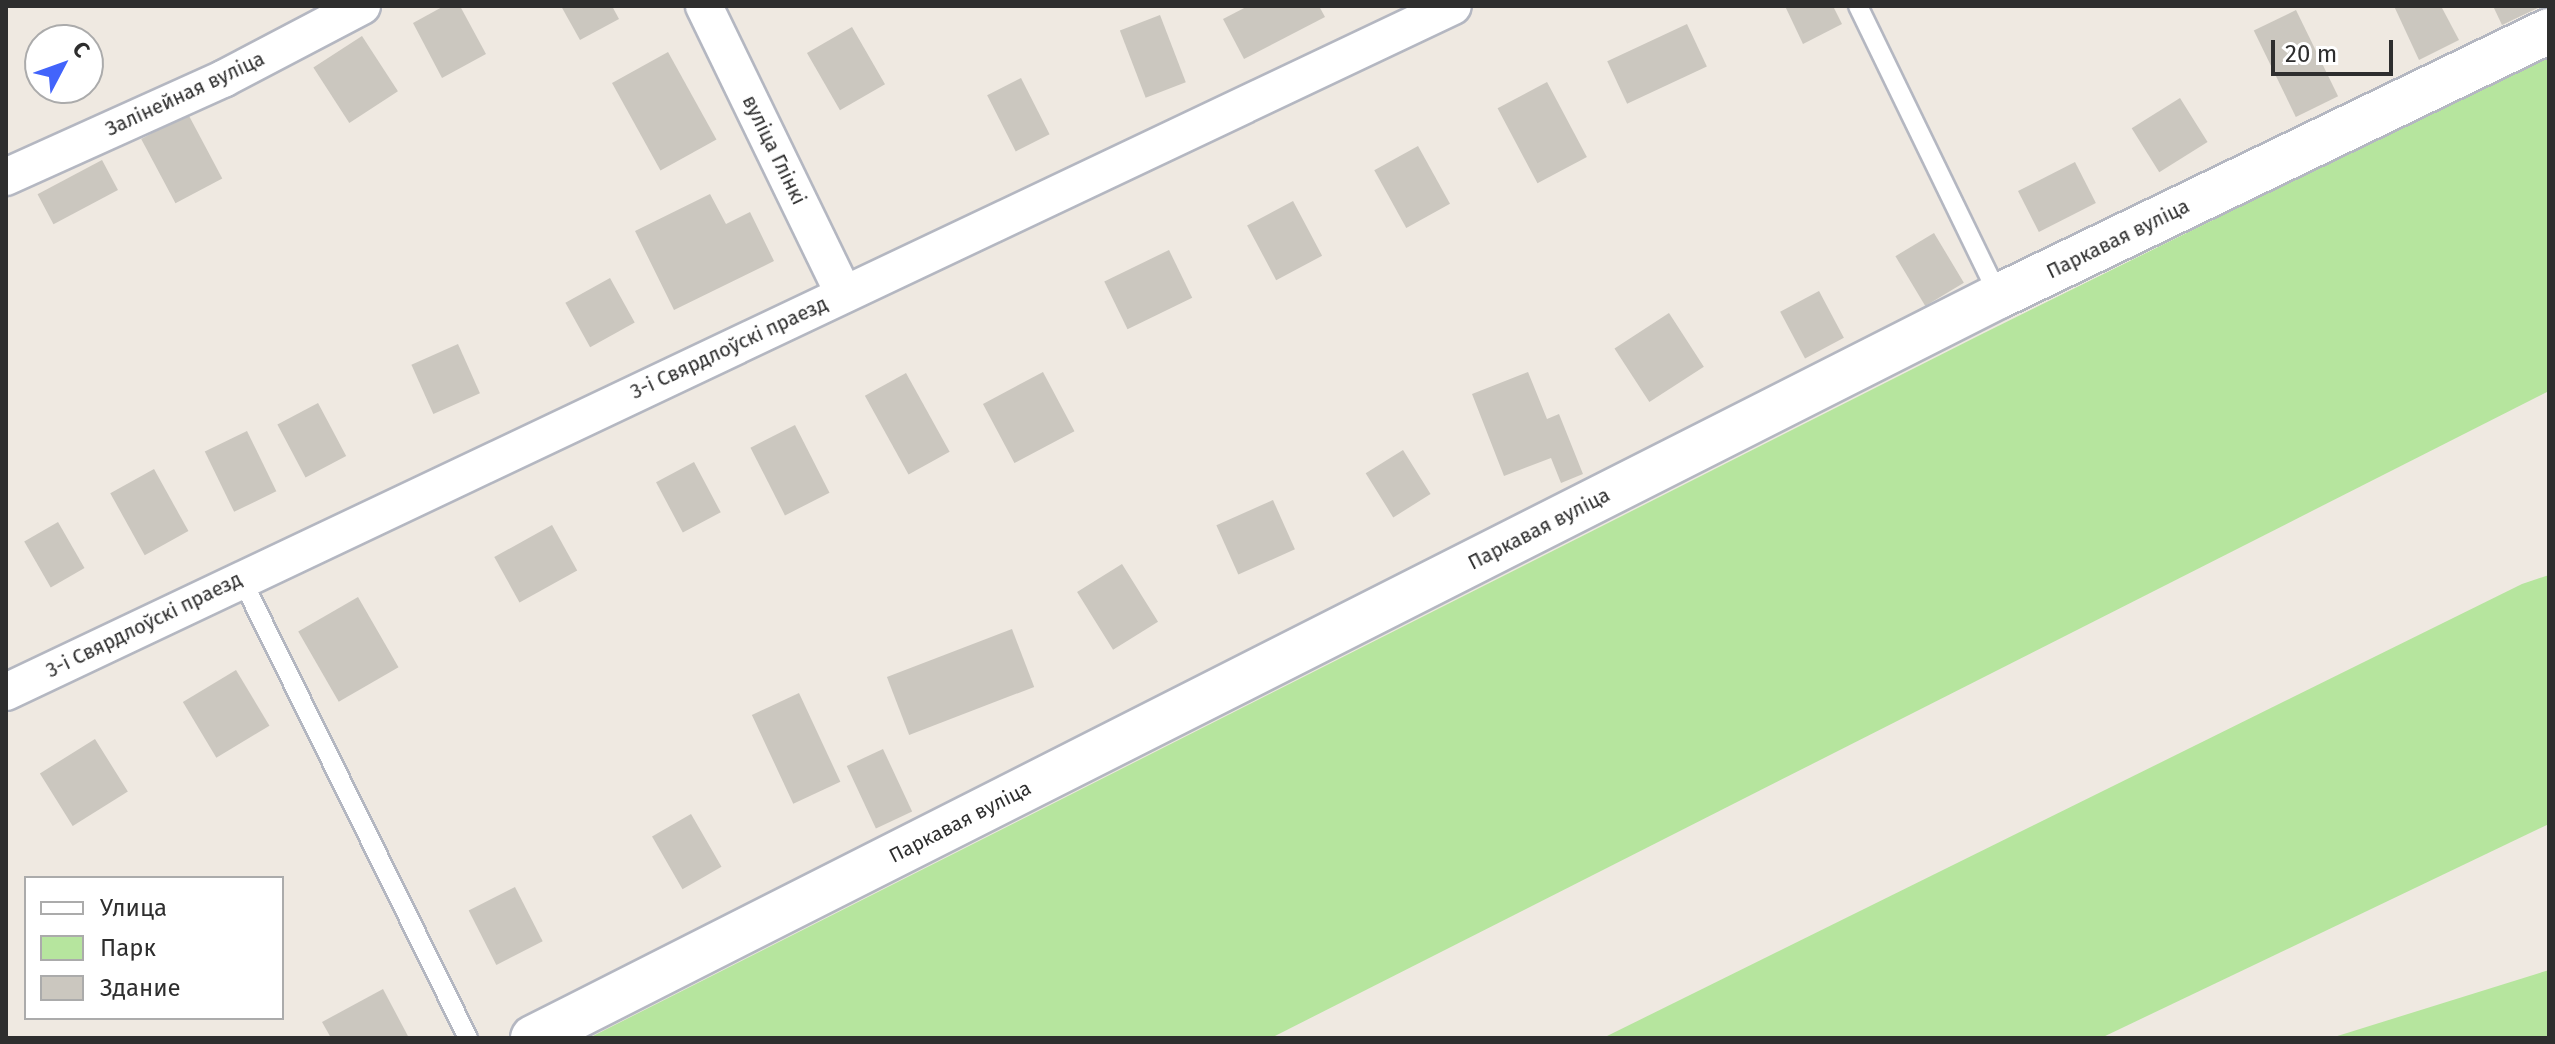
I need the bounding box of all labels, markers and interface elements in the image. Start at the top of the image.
north arrow [24,24,104,104]
scale bar [2275,24,2397,74]
text: С [67,36,95,63]
text: 20 m [2285,40,2337,68]
street label: Залінейная вуліца [102,47,268,141]
street label: вуліца Глінкі [737,91,811,209]
street label: Паркавая вуліца [2043,194,2193,284]
street label: 3-і Свярдлоўскі праезд [627,292,831,404]
street label: Паркавая вуліца [1464,483,1614,575]
street label: 3-і Свярдлоўскі праезд [42,567,246,683]
street label: Паркавая вуліца [885,776,1035,868]
legend [24,876,284,1020]
text: Улица [100,894,167,922]
text: Парк [100,934,156,962]
text: Здание [100,974,181,1002]

